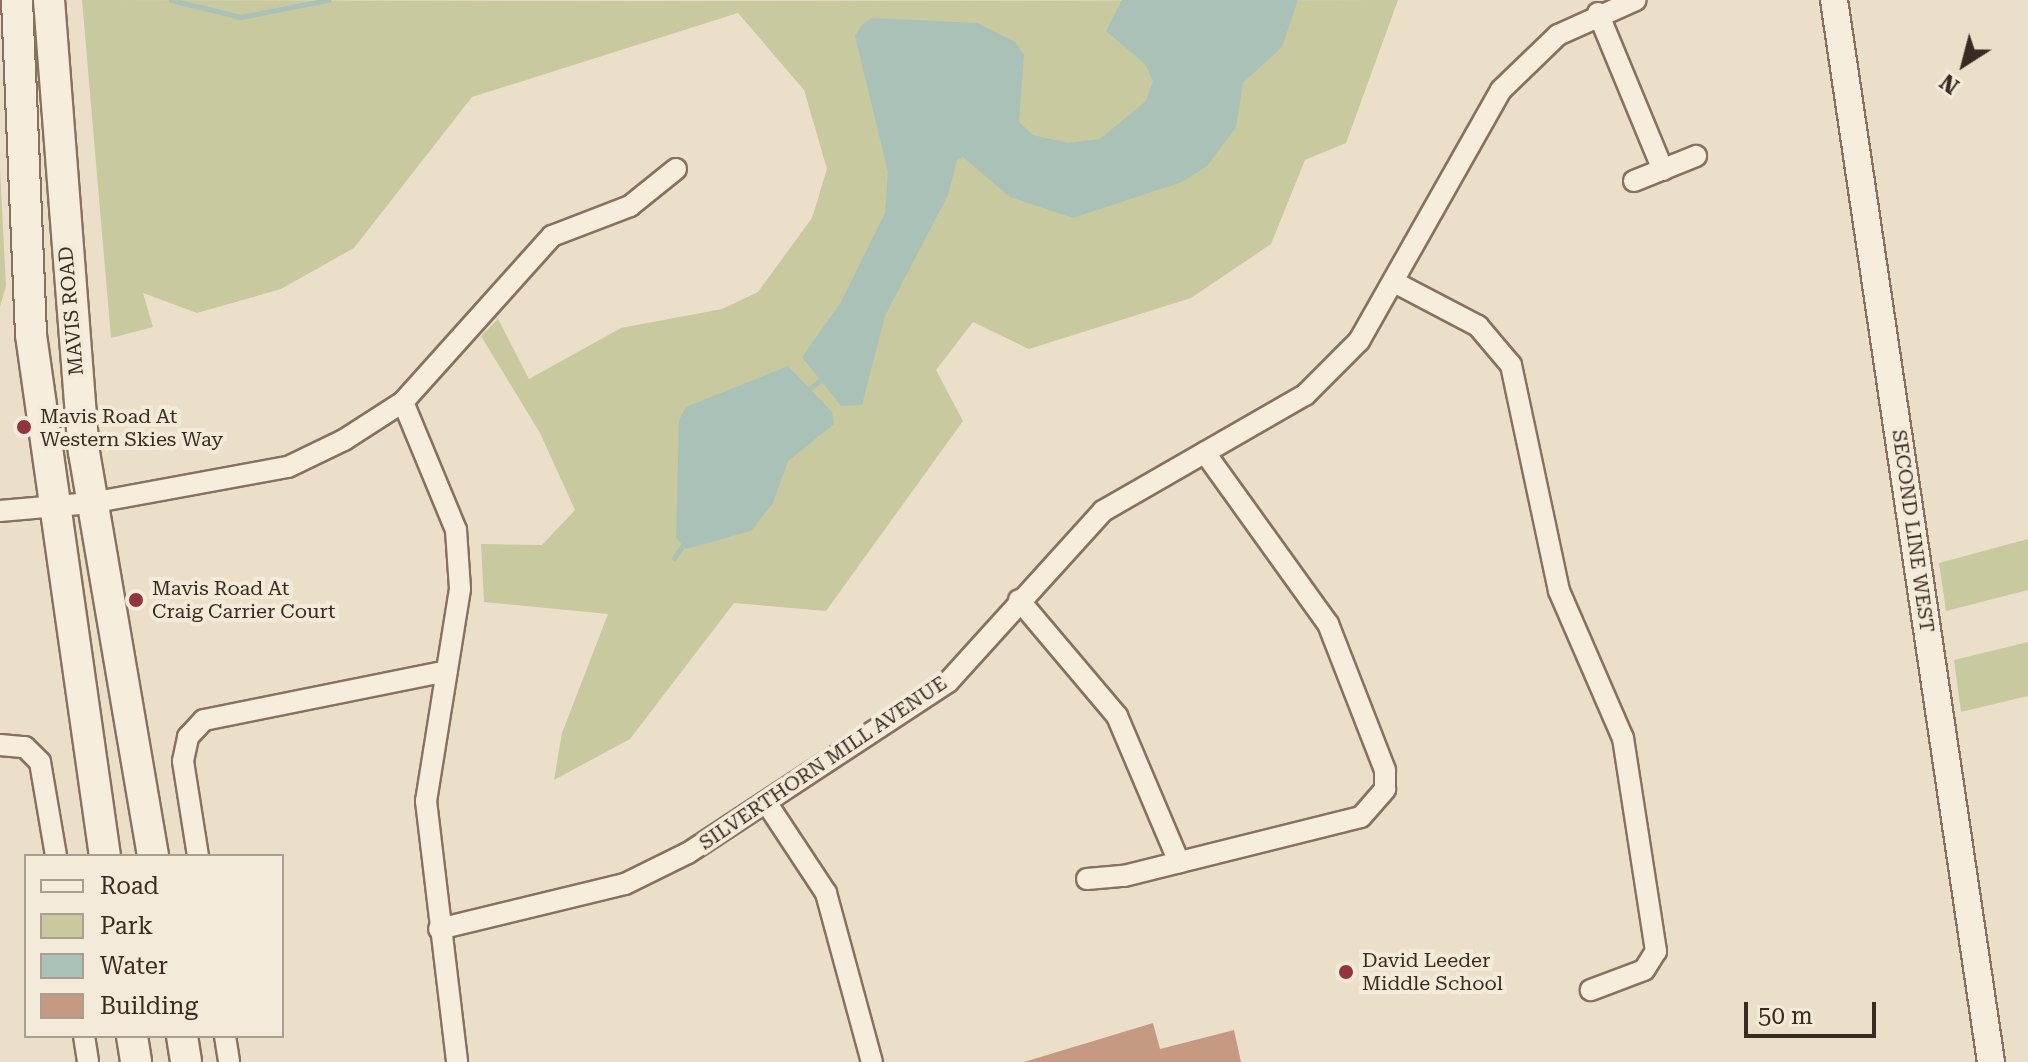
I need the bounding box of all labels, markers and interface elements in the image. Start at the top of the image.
north arrow [1924,24,2004,104]
text: N [1935,69,1964,99]
street label: MAVIS ROAD [53,245,89,377]
place label: Mavis Road At Western Skies Way [40,404,223,451]
marker: Mavis Road At Western Skies Way [15,418,33,436]
street label: SECOND LINE WEST [1887,428,1939,634]
place label: Mavis Road At Craig Carrier Court [152,576,336,623]
marker: Mavis Road At Craig Carrier Court [127,591,145,609]
street label: SILVERTHORN MILL AVENUE [695,671,951,855]
legend [24,854,284,1038]
text: Road [100,872,159,900]
text: Park [100,912,153,940]
place label: David Leeder Middle School [1362,948,1503,995]
text: Water [100,952,168,980]
marker: David Leeder Middle School [1337,963,1355,981]
scale bar [1748,986,1880,1036]
text: Building [100,992,198,1020]
text: 50 m [1758,1002,1813,1030]

